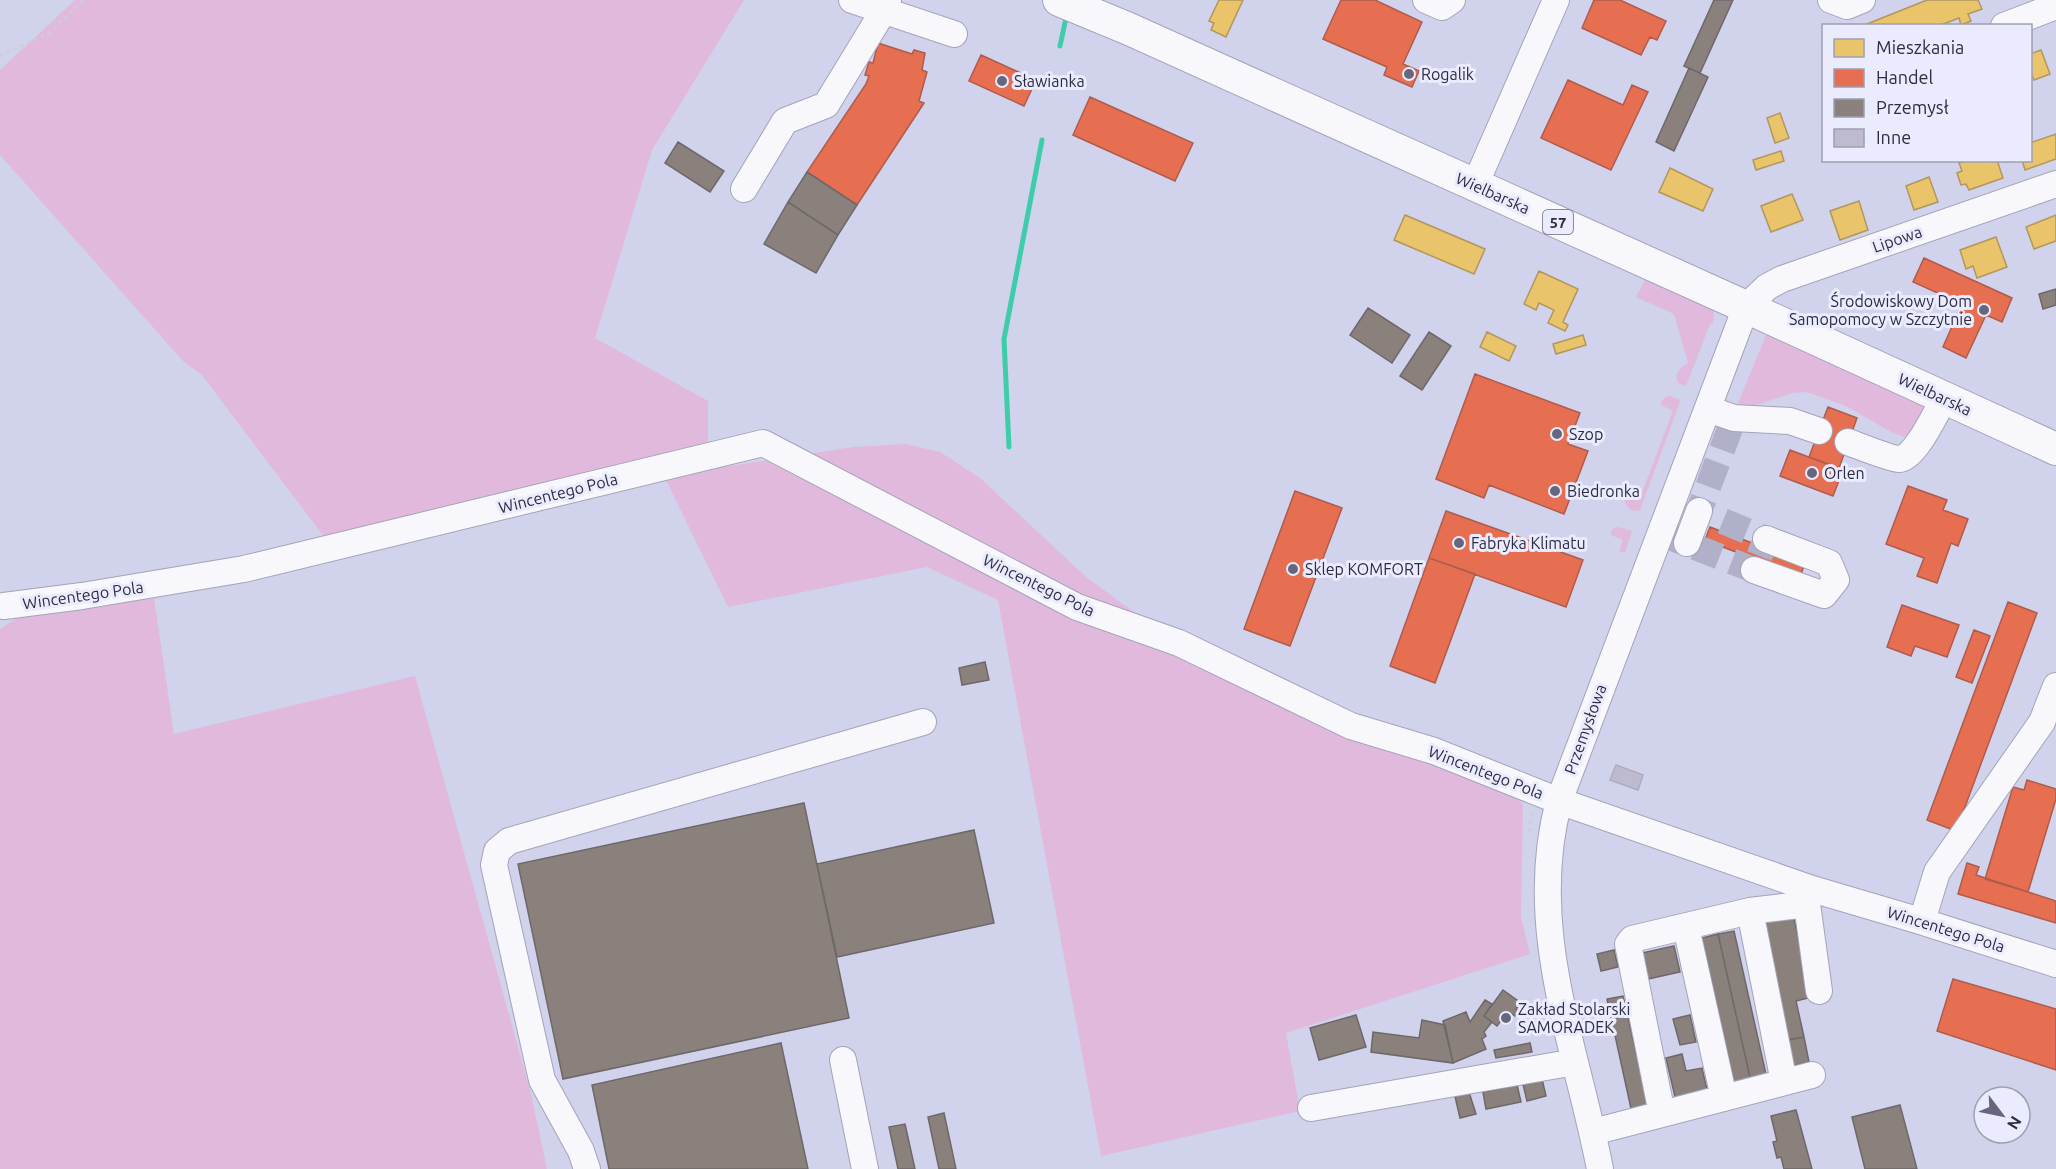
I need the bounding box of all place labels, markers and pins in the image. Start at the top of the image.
place label: Rogalik [1421,65,1474,83]
marker: Rogalik [1402,67,1416,81]
place label: Sławianka [1014,72,1085,90]
marker: Sławianka [995,74,1009,88]
place label: Środowiskowy Dom Samopomocy w Szczytnie [1789,291,1972,328]
marker: Środowiskowy Dom Samopomocy w Szczytnie [1977,303,1991,317]
place label: Szop [1569,425,1603,443]
marker: Szop [1550,427,1564,441]
place label: Orlen [1824,464,1865,482]
marker: Orlen [1805,466,1819,480]
place label: Biedronka [1567,482,1640,500]
marker: Biedronka [1548,484,1562,498]
place label: Fabryka Klimatu [1471,534,1586,552]
marker: Fabryka Klimatu [1452,536,1466,550]
place label: Sklep KOMFORT [1305,560,1423,578]
marker: Sklep KOMFORT [1286,562,1300,576]
place label: Zakład Stolarski SAMORADEK [1518,1000,1630,1036]
marker: Zakład Stolarski SAMORADEK [1499,1011,1513,1025]

